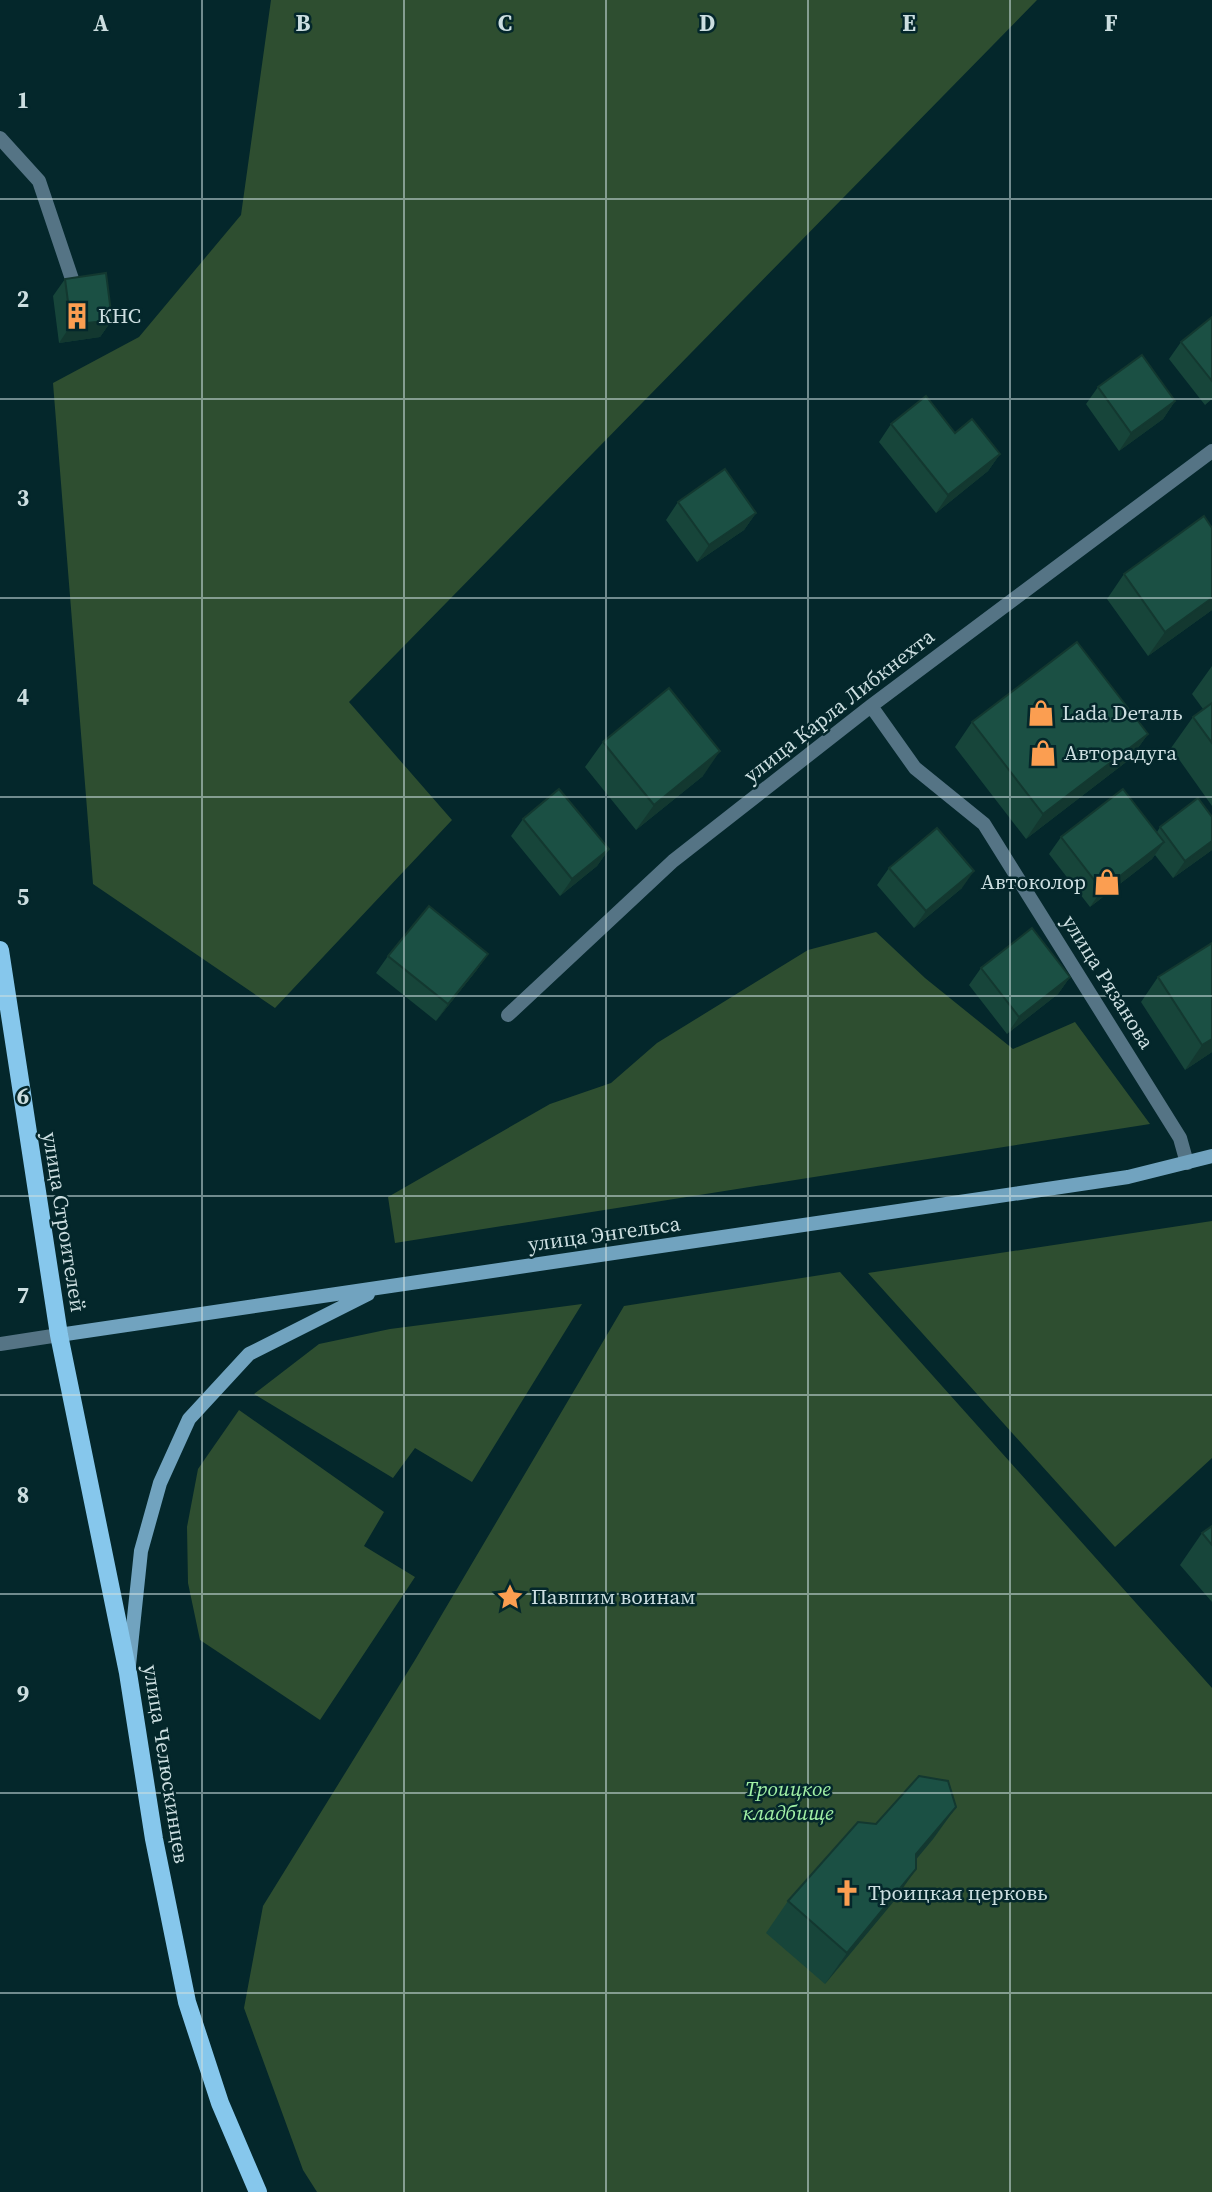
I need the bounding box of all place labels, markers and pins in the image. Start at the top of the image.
building icon: КНС [62,301,92,331]
place label: КНС [98,301,141,330]
shop icon: Lada Dеталь [1026,698,1056,728]
place label: Lada Dеталь [1062,698,1183,727]
shop icon: Авторадуга [1028,738,1058,768]
place label: Авторадуга [1064,738,1177,767]
place label: Автоколор [981,867,1086,896]
shop icon: Автоколор [1092,867,1122,897]
place icon: Павшим воинам [495,1582,525,1612]
place label: Павшим воинам [531,1582,696,1611]
church icon: Троицкая церковь [832,1878,862,1908]
place label: Троицкая церковь [868,1878,1048,1907]

